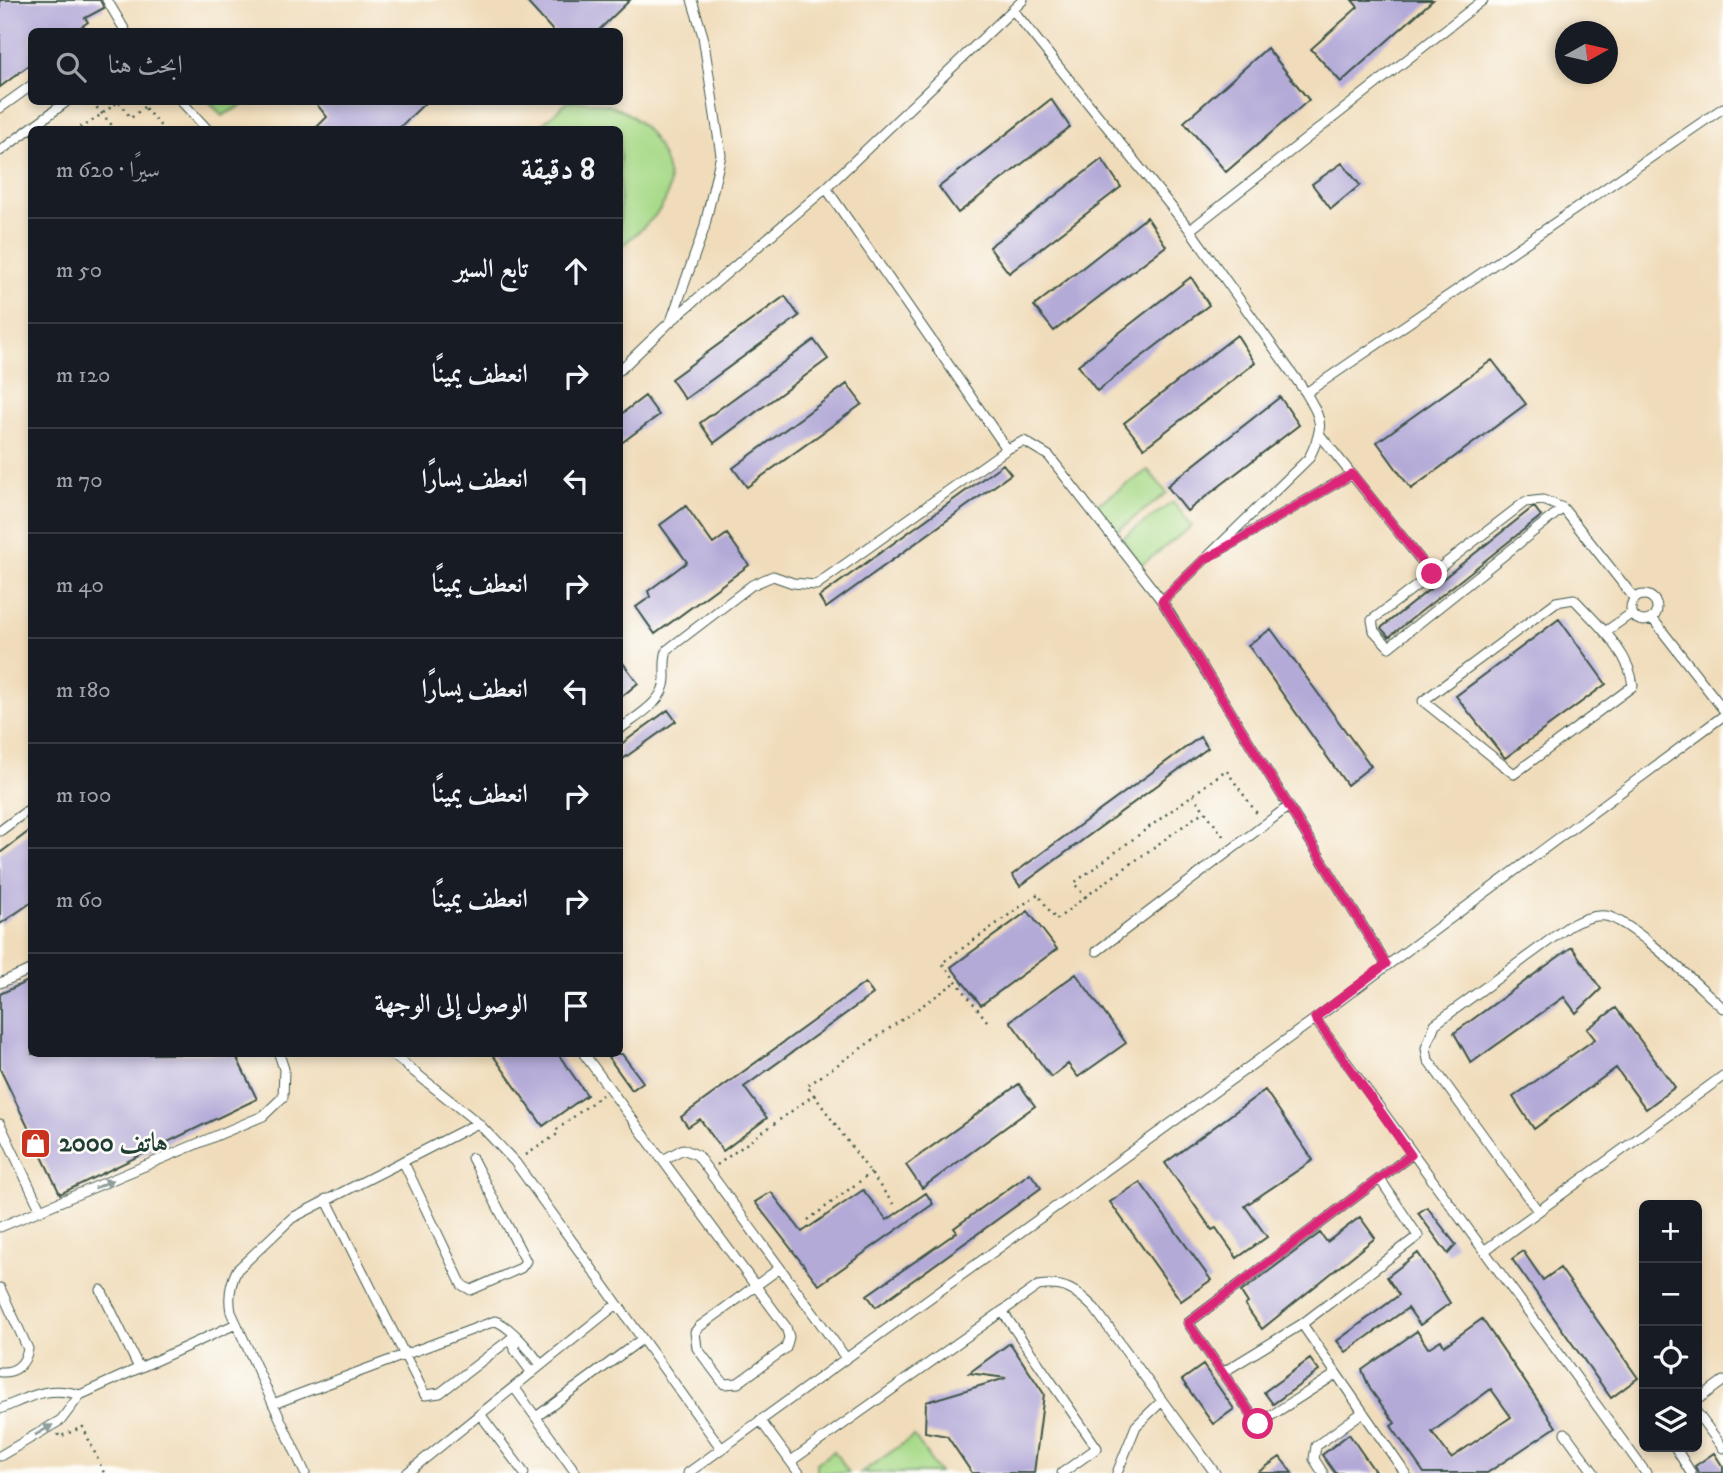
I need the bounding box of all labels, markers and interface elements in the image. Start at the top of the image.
north arrow [1555,21,1618,84]
search box [28,28,623,105]
icon: search [52,48,90,86]
text: ابحث هنا [108,49,183,82]
text: 8 دقيقة [521,152,595,189]
text: سيرًا · 620 m [56,156,160,185]
icon: ahead [557,252,595,290]
text: تابع السير [455,253,528,286]
text: 50 m [56,256,102,285]
icon: right [557,357,595,395]
text: انعطف يمينًا [432,358,528,391]
text: 120 m [56,361,110,390]
icon: left [557,462,595,500]
text: انعطف يسارًا [421,463,528,496]
text: 70 m [56,466,103,495]
route end [1416,558,1447,589]
icon: right [557,567,595,605]
text: انعطف يمينًا [432,568,528,601]
text: 40 m [56,571,104,600]
icon: left [557,672,595,710]
text: انعطف يسارًا [421,673,528,706]
text: 180 m [56,676,111,705]
icon: right [557,777,595,815]
text: انعطف يمينًا [432,778,528,811]
text: 100 m [56,781,111,810]
icon: right [557,882,595,920]
text: انعطف يمينًا [432,883,528,916]
text: 60 m [56,886,103,915]
icon: arrive [557,987,595,1025]
text: الوصول إلى الوجهة [374,988,528,1021]
shop icon: هاتف 2000 [19,1126,53,1160]
place label: هاتف 2000 [59,1127,168,1160]
one-way arrow [94,1178,114,1190]
map controls [1639,1200,1702,1452]
button: + [1639,1200,1702,1263]
button: − [1639,1263,1702,1326]
button: locate [1639,1326,1702,1389]
button: layers [1639,1389,1702,1452]
route start [1242,1408,1273,1439]
one-way arrow [34,1424,54,1436]

